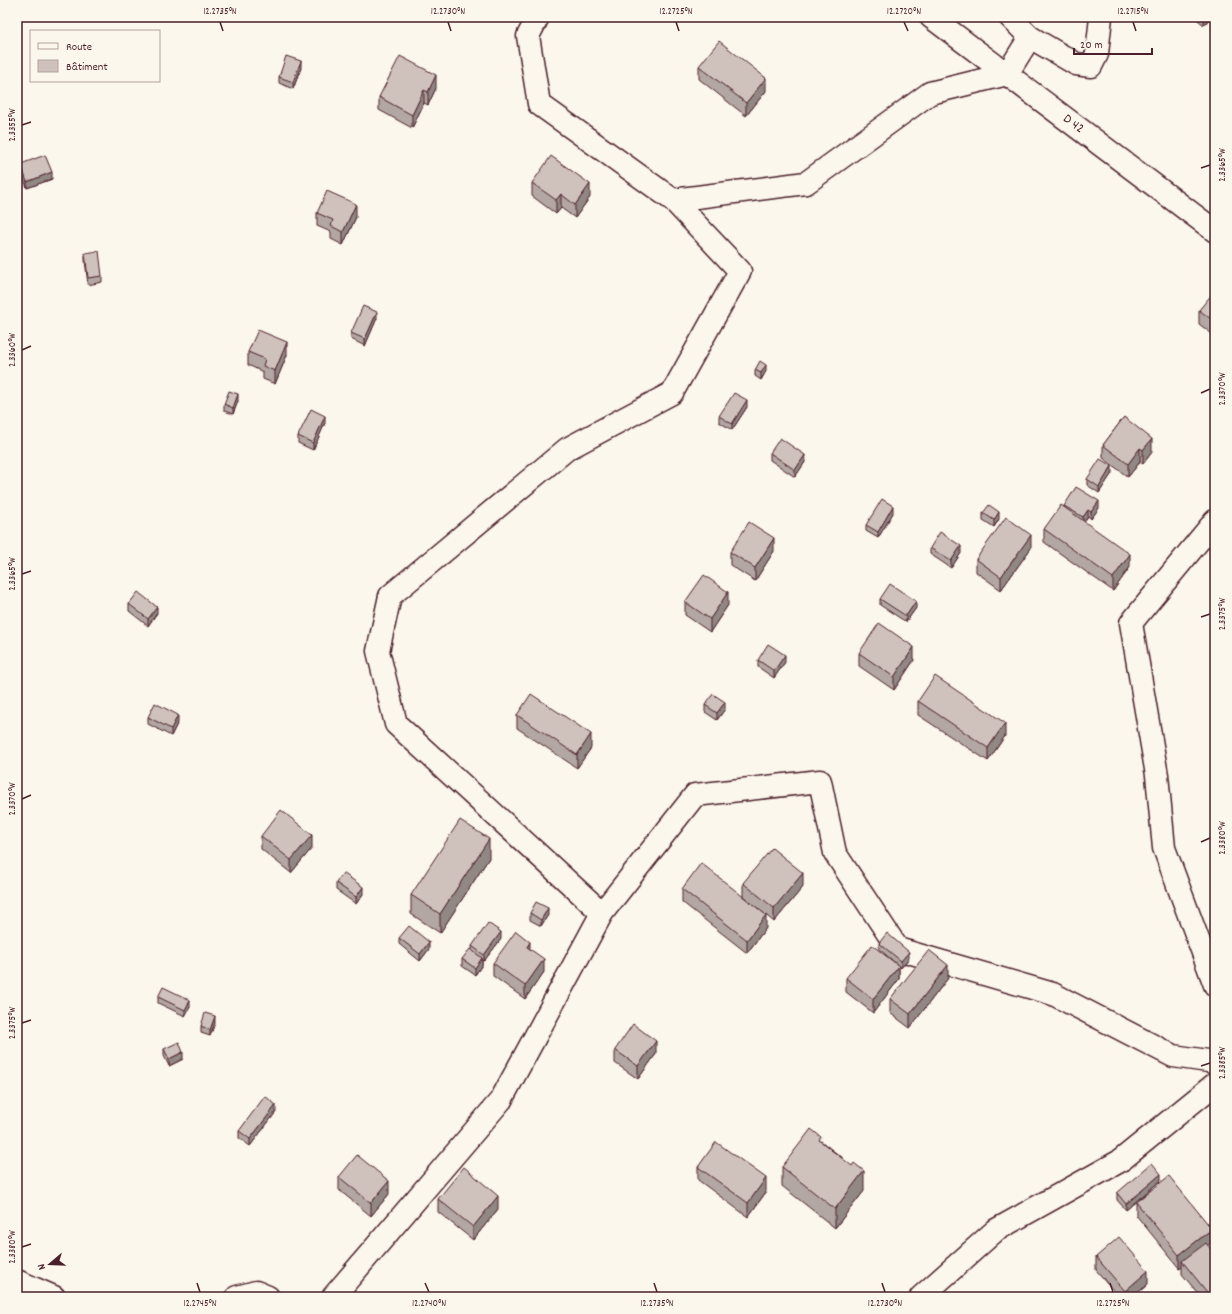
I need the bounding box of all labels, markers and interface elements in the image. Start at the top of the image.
text: 12.2735°N [203,5,237,19]
text: 12.2730°N [431,5,465,19]
text: 12.2725°N [659,5,693,19]
text: 12.2720°N [887,5,921,19]
text: 12.2715°N [1117,5,1149,19]
legend [30,30,160,82]
scale bar [1074,30,1152,56]
text: 20 m [1080,37,1103,54]
text: Route [66,39,92,56]
text: Bâtiment [66,59,108,76]
text: 2.3355°W [6,108,20,142]
street label: D 42 [1058,109,1088,139]
text: 2.3365°W [1216,148,1230,182]
text: 2.3360°W [6,333,20,367]
text: 2.3370°W [1216,372,1230,406]
text: 2.3365°W [6,557,20,591]
text: 2.3375°W [1216,598,1230,630]
text: 2.3370°W [6,782,20,816]
text: 2.3380°W [1216,821,1230,855]
text: 2.3375°W [6,1007,20,1039]
text: 2.3385°W [1216,1046,1230,1079]
text: 2.3380°W [6,1230,20,1264]
north arrow [30,1244,70,1284]
text: N [34,1261,51,1272]
text: 12.2745°N [183,1297,217,1311]
text: 12.2740°N [412,1297,446,1311]
text: 12.2735°N [640,1297,674,1311]
text: 12.2730°N [868,1297,902,1311]
text: 12.2725°N [1096,1297,1130,1311]

